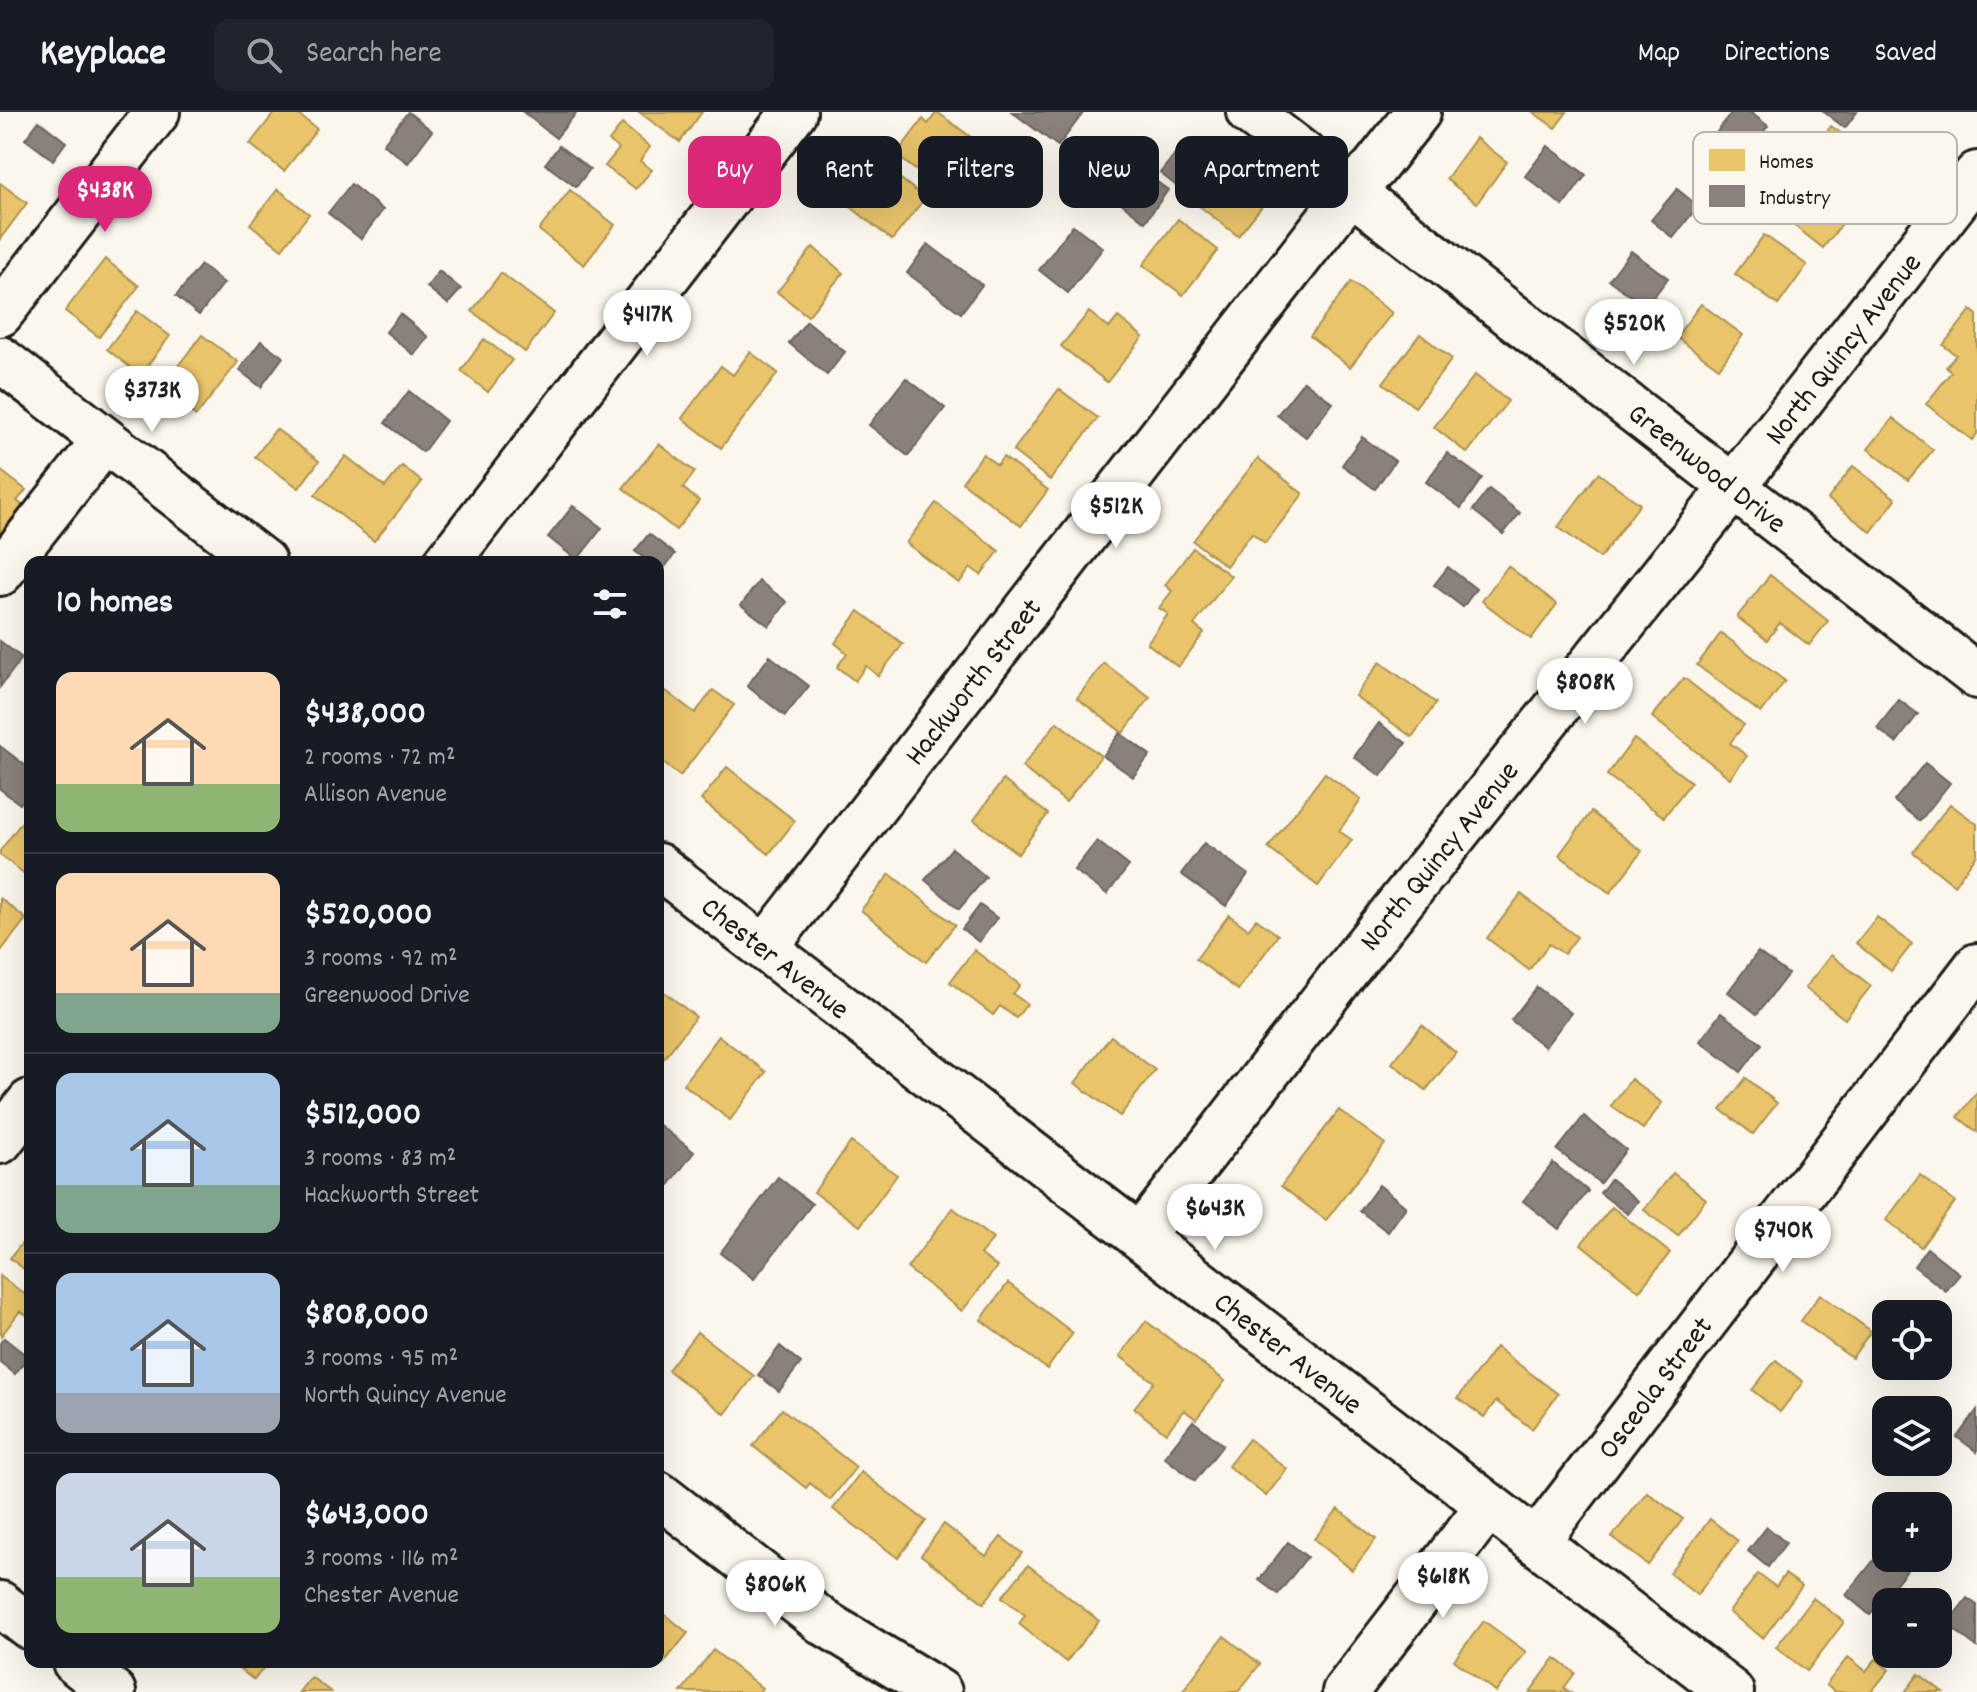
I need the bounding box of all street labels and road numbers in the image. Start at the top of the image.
street label: North Quincy Avenue [1757,245,1934,456]
street label: Greenwood Drive [1617,395,1794,546]
street label: Hackworth Street [896,591,1055,777]
street label: North Quincy Avenue [1351,753,1532,962]
street label: Chester Avenue [690,889,857,1033]
street label: Chester Avenue [1203,1284,1370,1428]
street label: Osceola Street [1589,1309,1726,1470]

